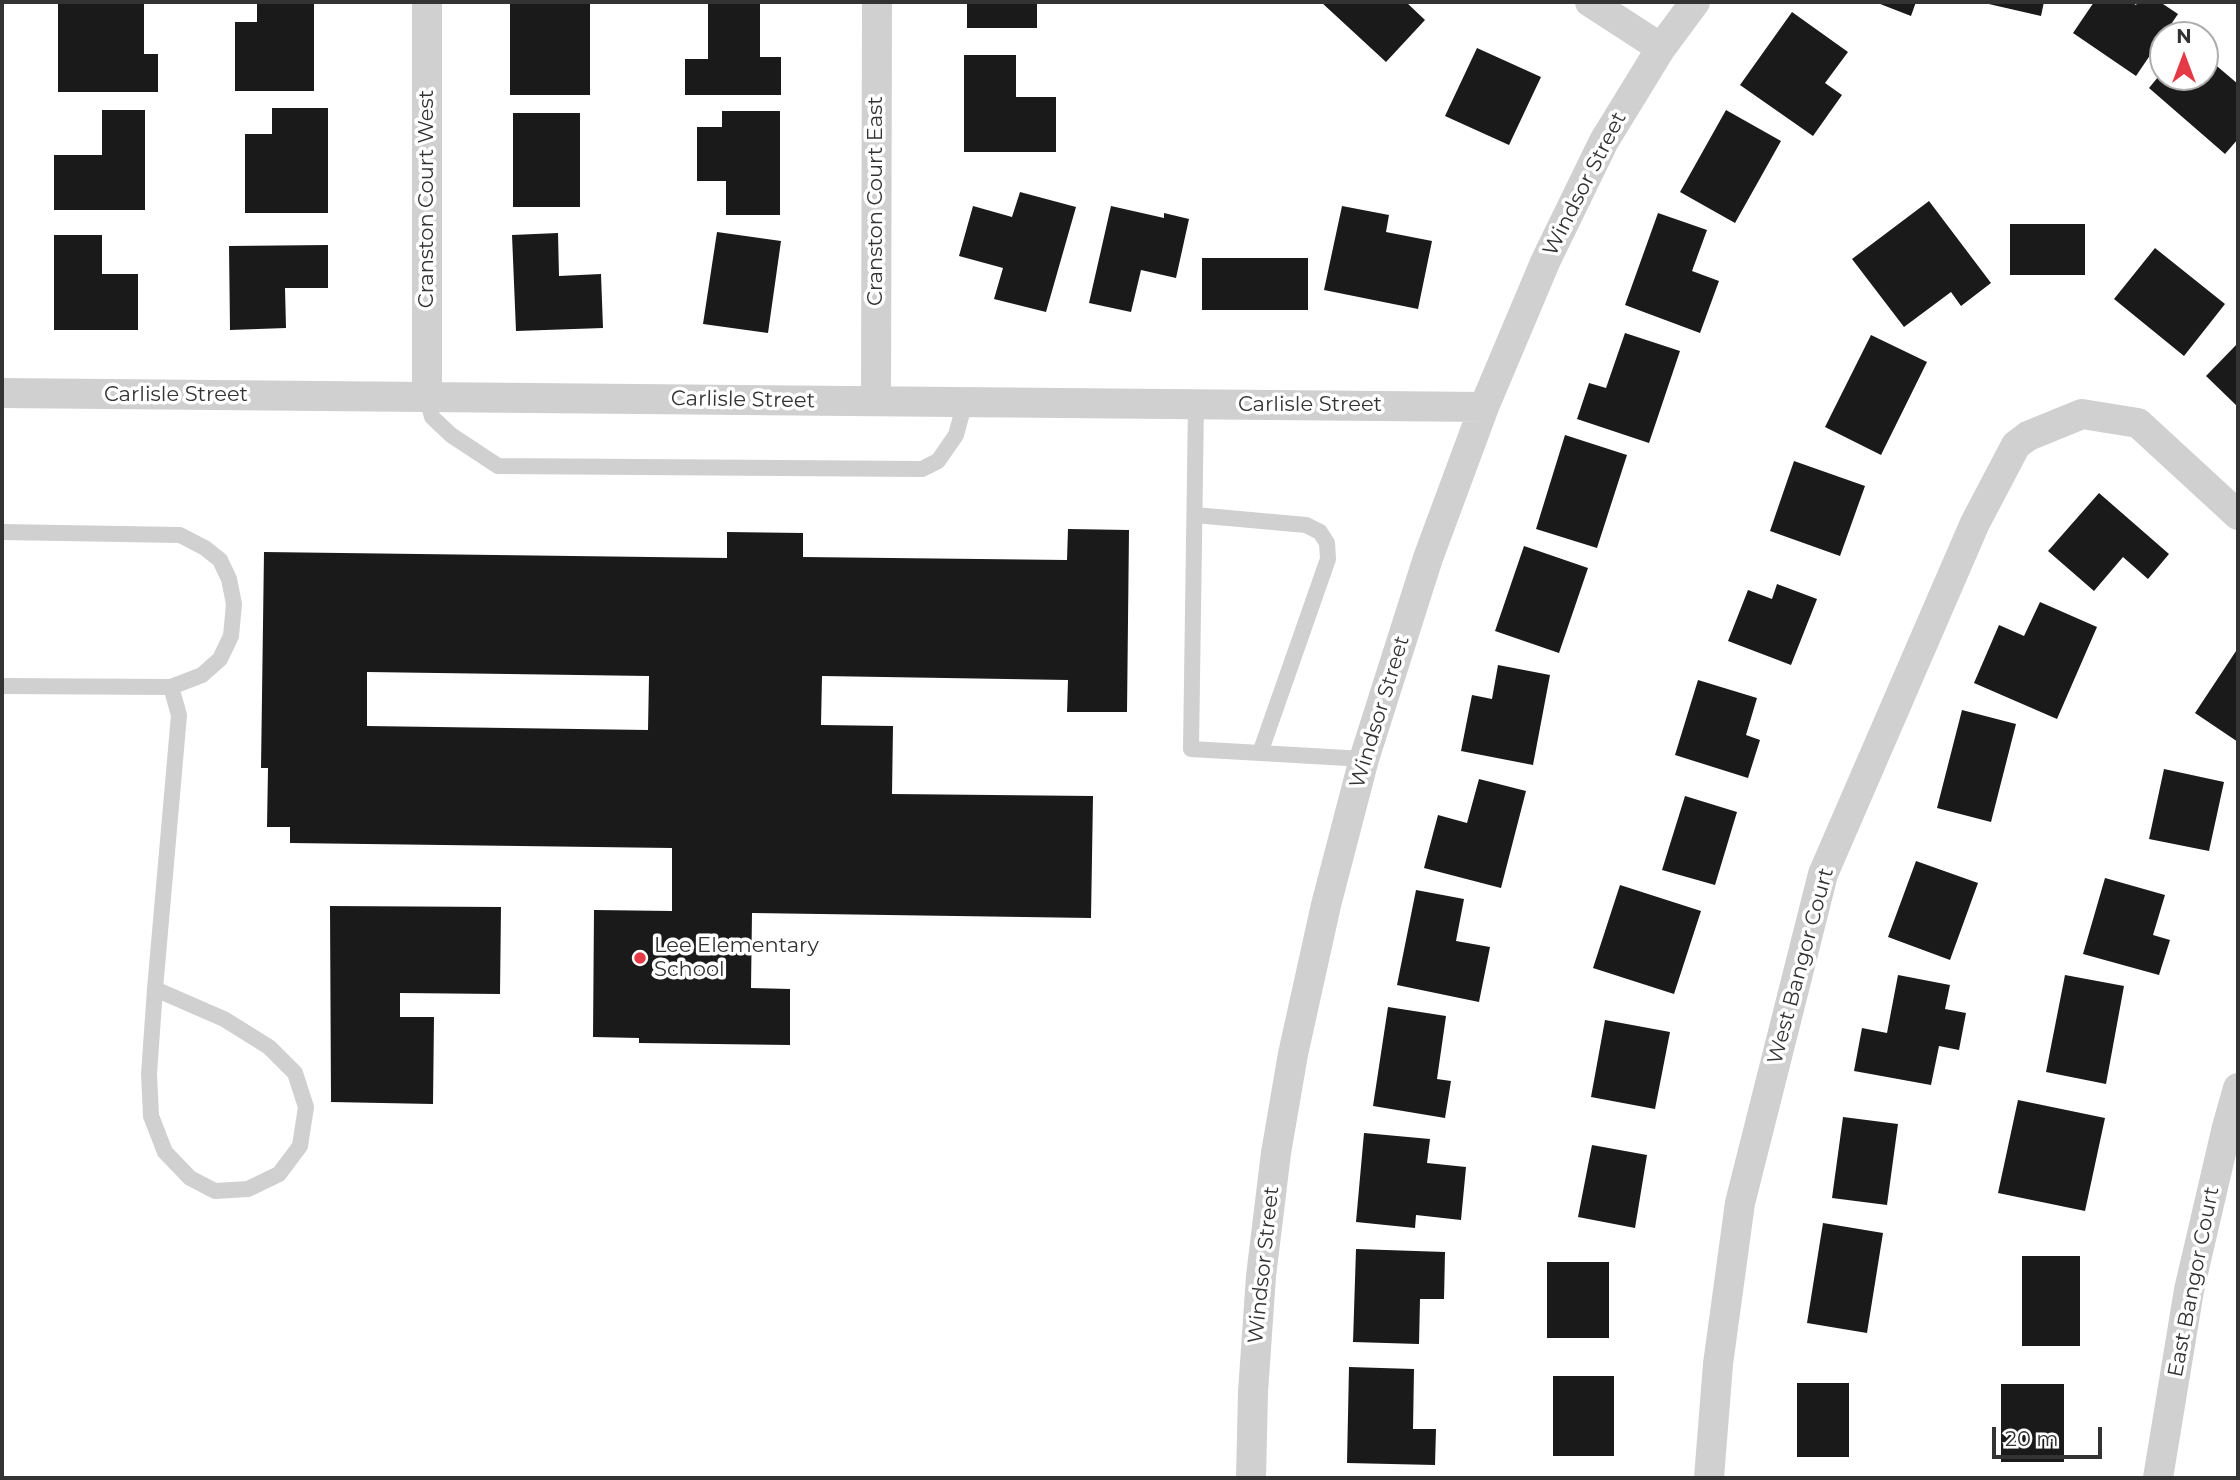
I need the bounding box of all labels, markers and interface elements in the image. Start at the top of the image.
north arrow [2149,21,2219,91]
text: N [2176,25,2192,48]
street label: Cranston Court West [414,90,440,308]
street label: Cranston Court East [863,96,889,306]
street label: Windsor Street [1538,108,1632,260]
street label: Carlisle Street [104,382,248,408]
street label: Carlisle Street [671,386,815,414]
street label: Carlisle Street [1238,392,1382,418]
street label: Windsor Street [1345,633,1415,791]
street label: West Bangor Court [1763,865,1839,1067]
place label: Lee Elementary School [654,933,819,983]
marker: Lee Elementary School [632,950,648,966]
street label: Windsor Street [1243,1185,1285,1345]
street label: East Bangor Court [2163,1185,2225,1379]
scale bar [1995,1414,2105,1458]
text: 20 m [2005,1426,2059,1451]

